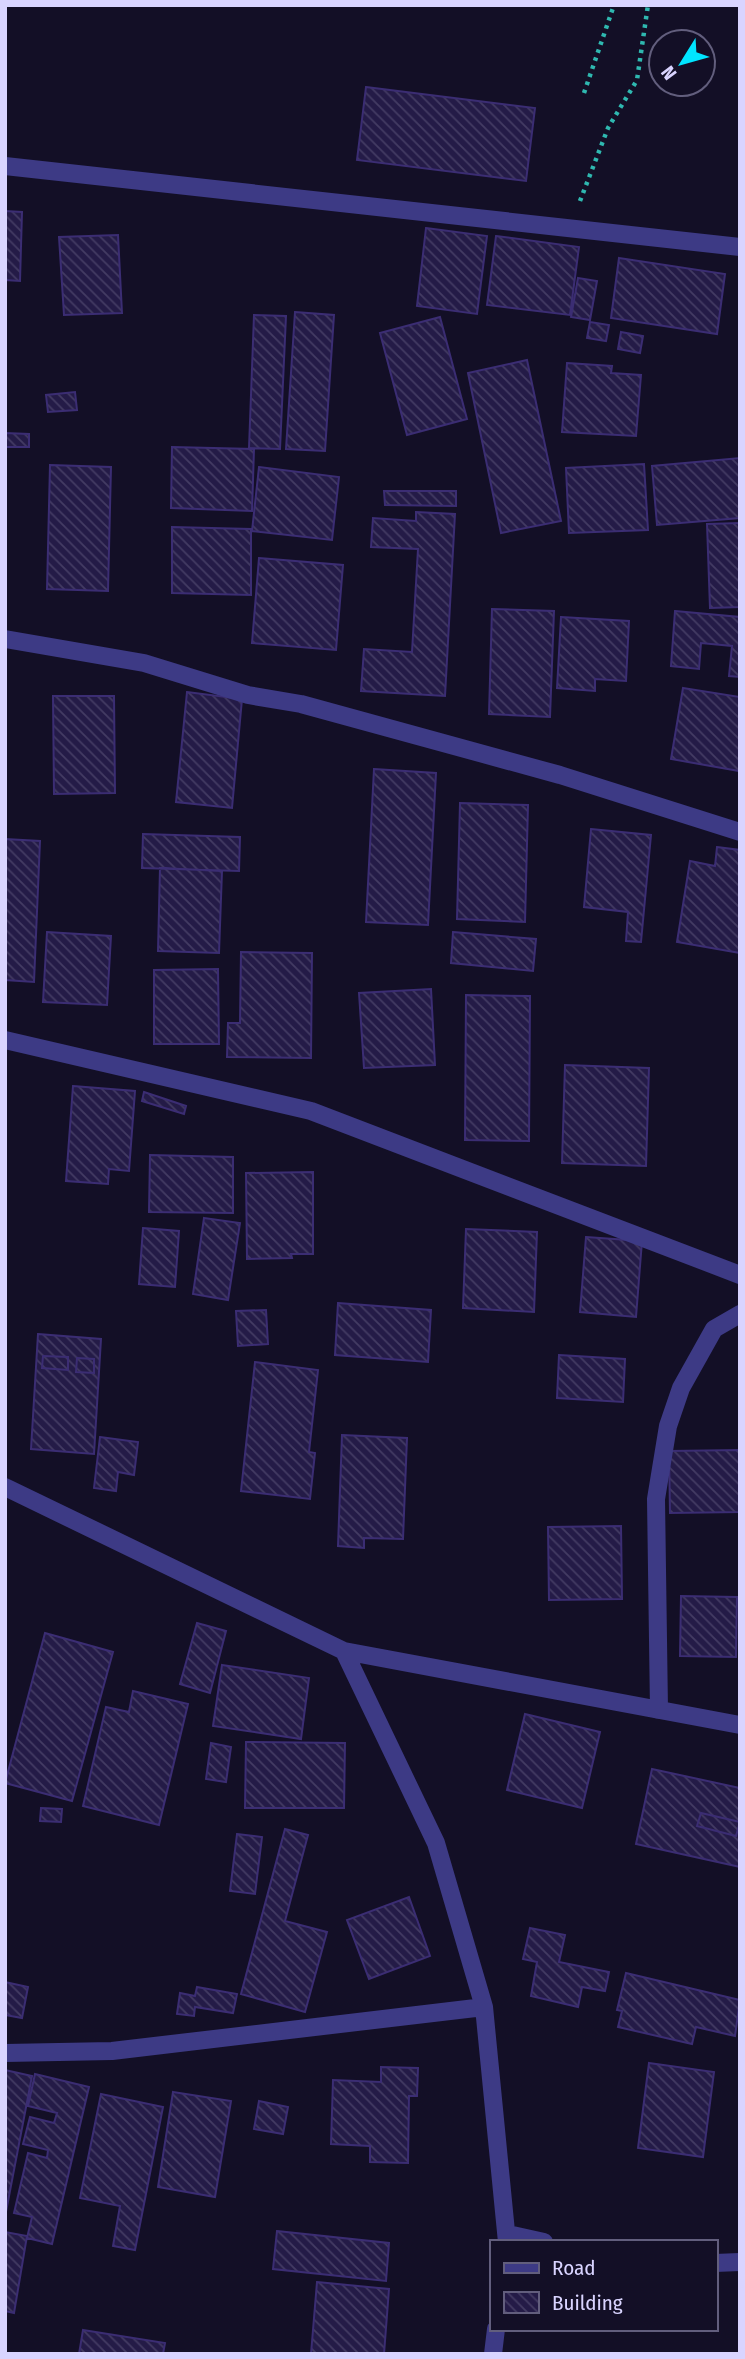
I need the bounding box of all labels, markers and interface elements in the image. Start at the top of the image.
north arrow [647,28,717,98]
text: N [656,61,681,84]
legend [490,2240,717,2331]
text: Road [552,2255,596,2281]
text: Building [552,2290,623,2316]

